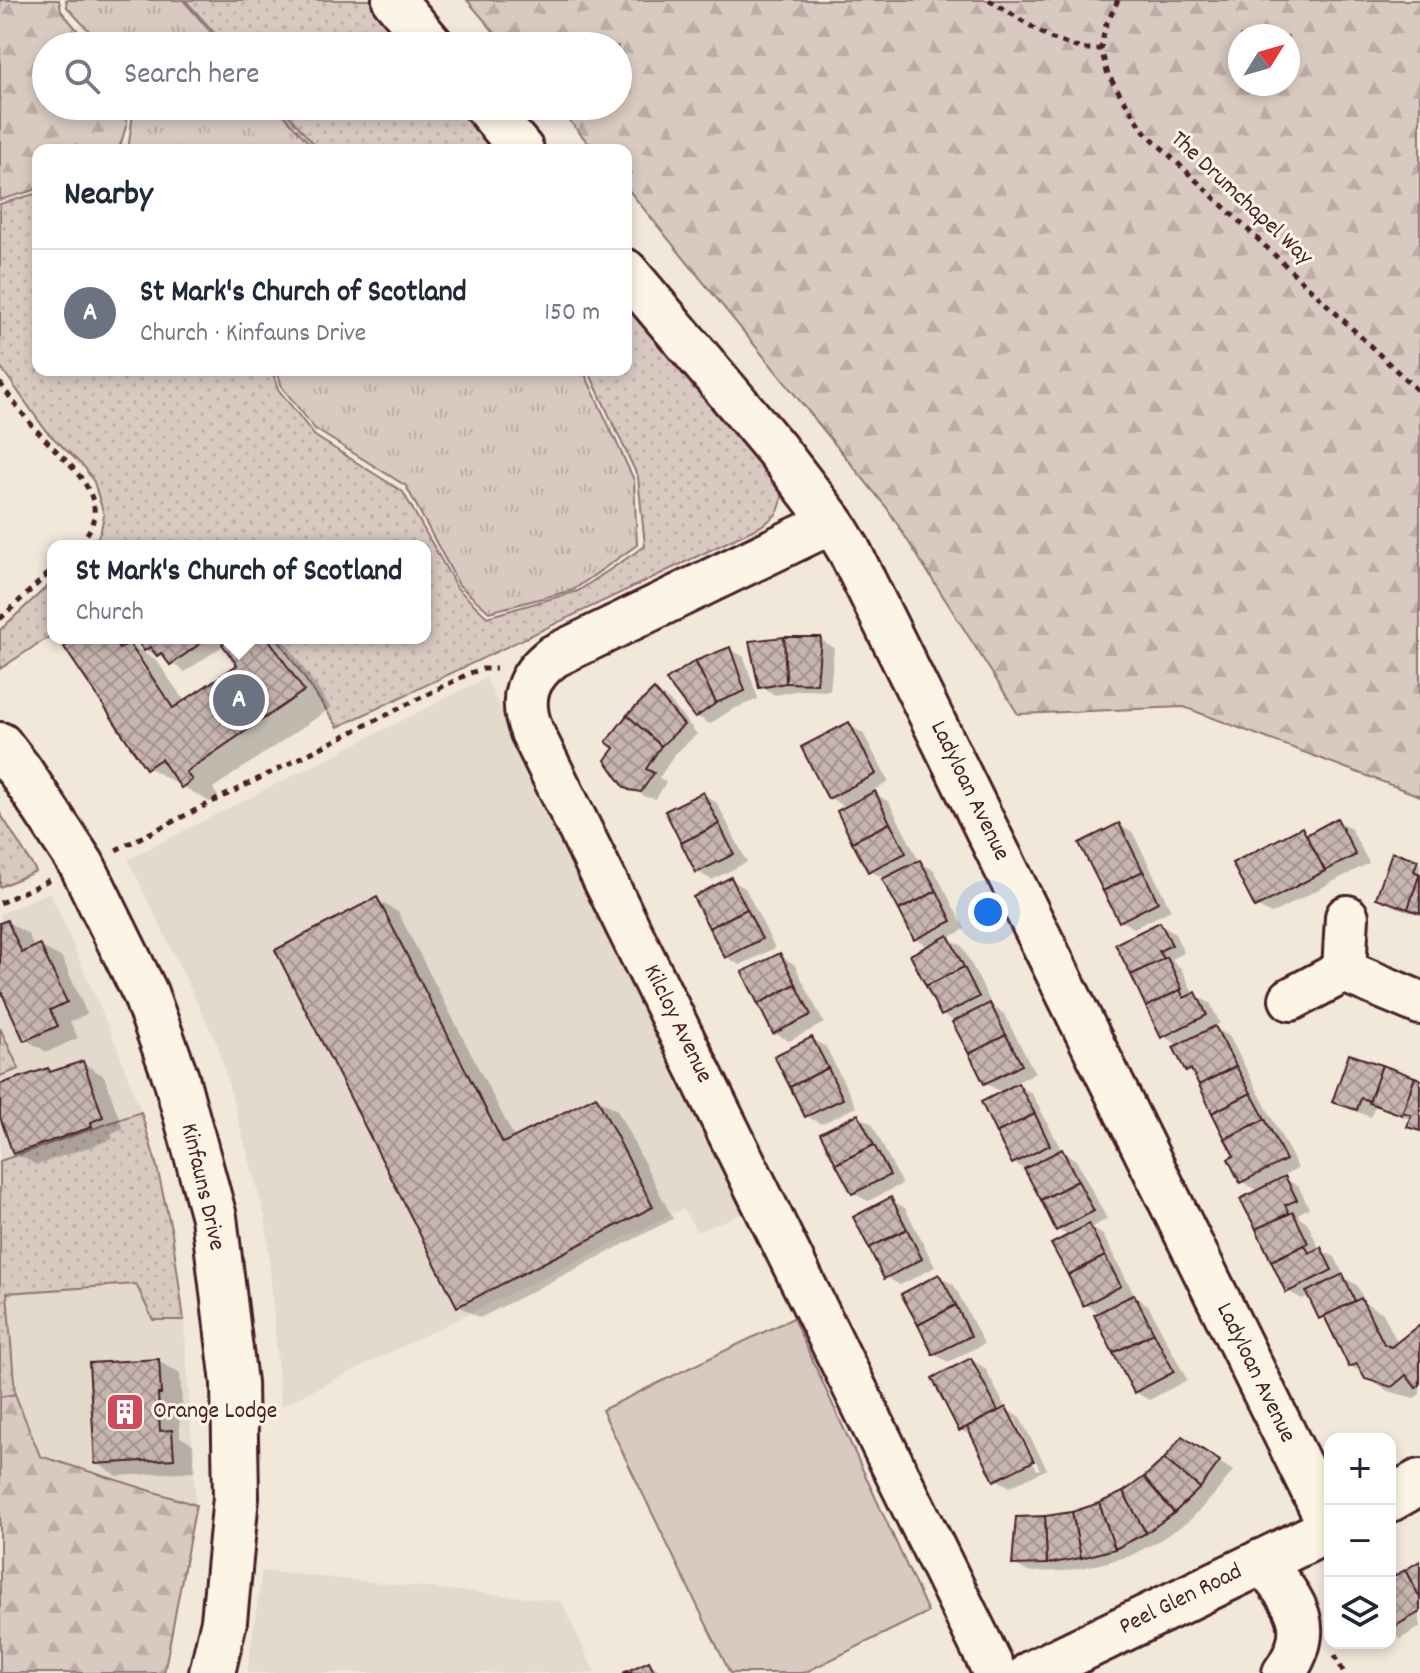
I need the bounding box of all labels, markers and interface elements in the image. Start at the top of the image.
north arrow [1228,24,1300,96]
search box [32,32,632,120]
icon: search [60,54,104,98]
text: Search here [124,55,260,98]
street label: The Drumchapel Way [1162,124,1321,275]
text: Nearby [64,172,153,221]
text: St Mark's Church of Scotland [140,273,467,316]
text: A [83,295,97,332]
text: 150 m [544,295,600,332]
text: Church · Kinfauns Drive [140,316,366,353]
popup [47,540,431,644]
text: St Mark's Church of Scotland [76,552,402,595]
text: Church [76,595,144,632]
pin: A [213,670,265,730]
street label: Ladyloan Avenue [920,715,1018,867]
your location [968,892,1008,932]
street label: Kilcloy Avenue [634,959,720,1089]
street label: Kinfauns Drive [171,1120,233,1254]
street label: Ladyloan Avenue [1206,1297,1304,1449]
building icon: Orange Lodge [104,1391,146,1433]
place label: Orange Lodge [153,1395,277,1429]
map controls [1324,1433,1396,1649]
button: + [1324,1433,1396,1505]
button: − [1324,1505,1396,1577]
street label: Peel Glen Road [1114,1556,1248,1644]
button: layers [1324,1577,1396,1649]

